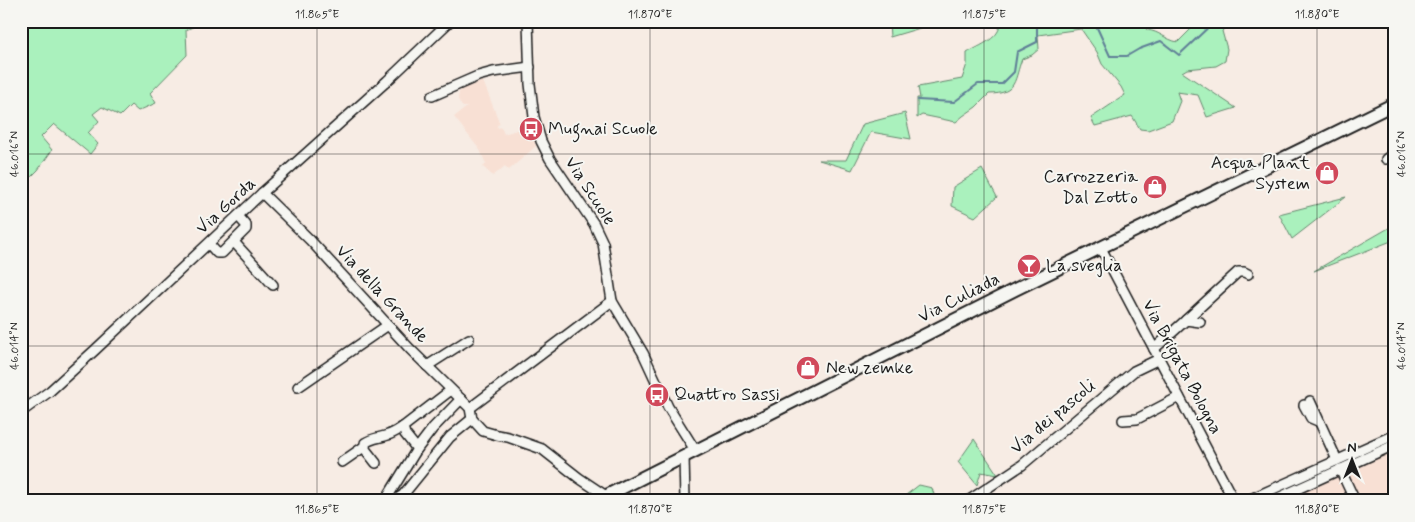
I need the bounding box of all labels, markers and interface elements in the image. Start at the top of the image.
text: 11.865°E [295,7,339,23]
text: 11.870°E [628,7,672,23]
text: 11.875°E [962,7,1006,23]
text: 11.880°E [1295,7,1339,23]
bus stop icon: Mugnai Scuole [518,116,544,142]
place label: Mugnai Scuole [548,117,658,143]
text: 46.016°N [7,131,23,177]
text: 46.016°N [1394,131,1410,177]
place label: Acqua Plant System [1211,151,1310,196]
street label: Via Scuole [559,152,621,230]
shop icon: Acqua Plant System [1314,160,1340,186]
place label: Carrozzeria Dal Zotto [1043,165,1138,210]
street label: Via Gorda [191,172,261,240]
shop icon: Carrozzeria Dal Zotto [1142,174,1168,200]
street label: Via della Grande [330,240,434,348]
bar icon: La sveglia [1016,253,1042,279]
place label: La sveglia [1046,254,1122,278]
street label: Via Culiada [914,267,1004,329]
street label: Via Brigata Bologna [1135,295,1228,439]
text: 46.014°N [7,322,23,370]
text: 46.014°N [1394,322,1410,370]
shop icon: New zemke [795,355,821,381]
place label: New zemke [826,356,913,380]
street label: Via dei pascoli [1005,374,1101,460]
bus stop icon: Quattro Sassi [644,382,670,408]
place label: Quattro Sassi [674,383,780,407]
north arrow [1328,434,1378,484]
text: N [1347,439,1357,457]
text: 11.865°E [295,502,339,518]
text: 11.870°E [628,502,672,518]
text: 11.875°E [962,502,1006,518]
text: 11.880°E [1295,502,1339,518]

